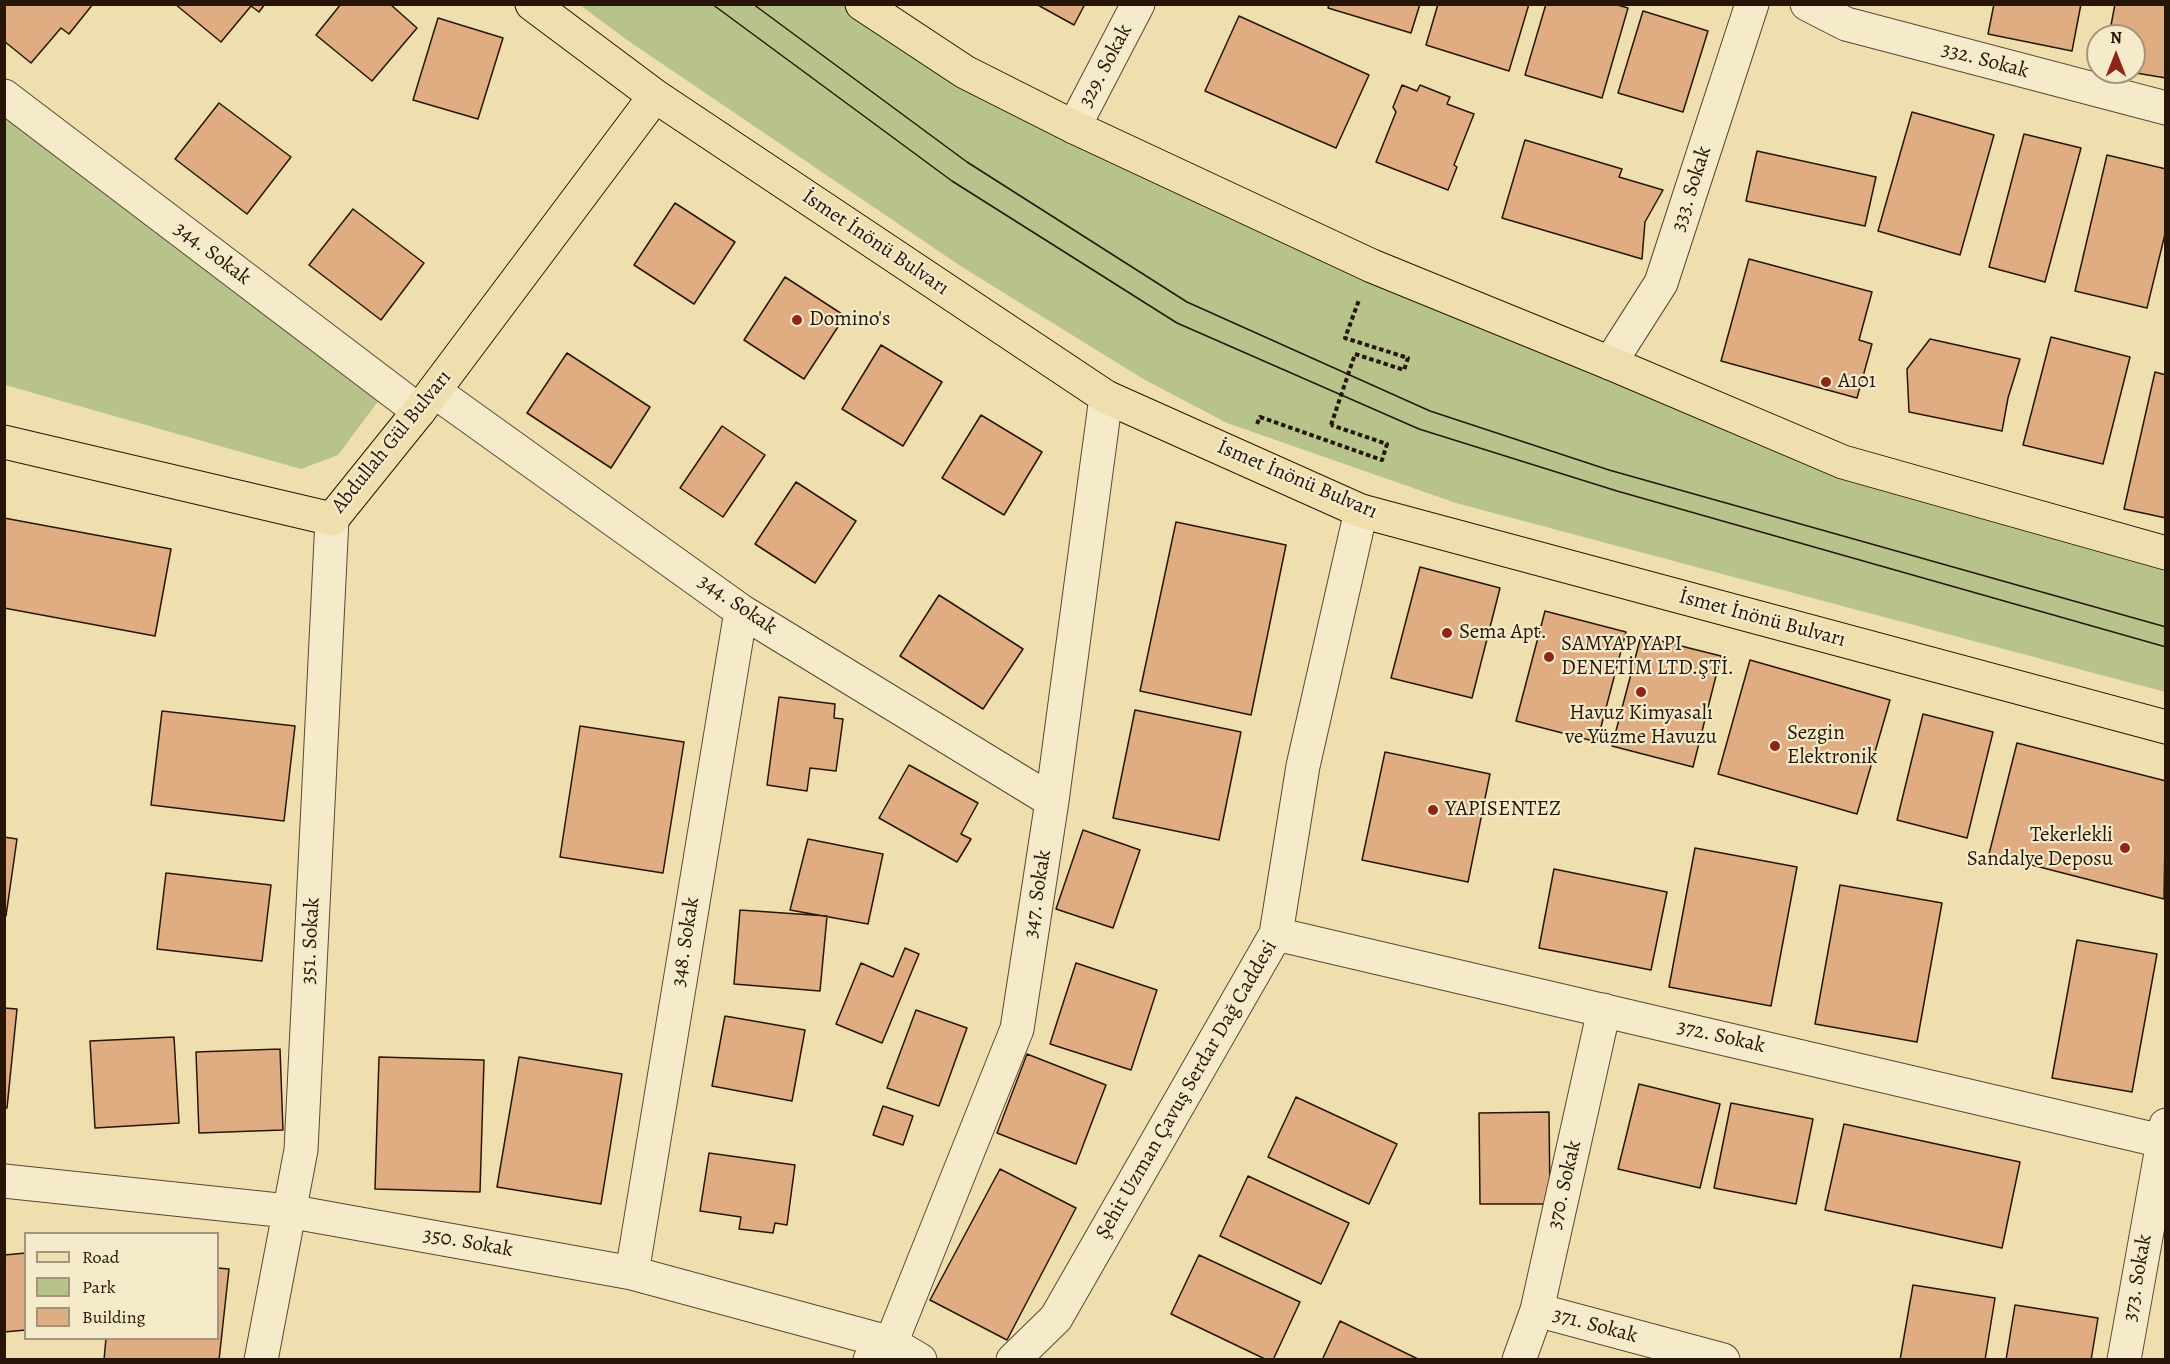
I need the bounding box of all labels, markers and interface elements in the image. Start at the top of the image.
street label: 329. Sokak [1074,20,1138,112]
north arrow [2086,24,2146,84]
text: N [2110,27,2122,49]
street label: 332. Sokak [1939,37,2031,85]
street label: 333. Sokak [1666,143,1718,235]
street label: İsmet İnönü Bulvarı [797,185,953,301]
street label: 344. Sokak [169,217,255,291]
place label: Domino's [809,307,890,333]
marker: Domino's [790,313,804,327]
street label: Abdullah Gül Bulvarı [327,365,457,519]
place label: A101 [1838,369,1876,395]
marker: A101 [1819,375,1833,389]
street label: İsmet İnönü Bulvarı [1213,435,1381,525]
street label: 344. Sokak [693,569,781,641]
street label: İsmet İnönü Bulvarı [1676,585,1848,653]
place label: Sema Apt. [1459,620,1547,646]
marker: Sema Apt. [1440,626,1454,640]
place label: SAMYAP YAPI DENETİM LTD.ŞTİ. [1561,632,1734,682]
marker: SAMYAP YAPI DENETİM LTD.ŞTİ. [1542,650,1556,664]
marker: Havuz Kimyasalı ve Yüzme Havuzu [1634,685,1648,699]
place label: Havuz Kimyasalı ve Yüzme Havuzu [1565,701,1717,751]
place label: Sezgin Elektronik [1787,721,1877,771]
marker: Sezgin Elektronik [1768,739,1782,753]
place label: YAPISENTEZ [1445,797,1561,823]
marker: YAPISENTEZ [1426,803,1440,817]
place label: Tekerlekli Sandalye Deposu [1967,823,2113,873]
marker: Tekerlekli Sandalye Deposu [2118,841,2132,855]
street label: 347. Sokak [1019,848,1057,940]
street label: 348. Sokak [666,895,706,989]
street label: 351. Sokak [296,897,326,985]
street label: Şehit Uzman Çavuş Serdar Dağ Caddesi [1091,936,1283,1244]
street label: 372. Sokak [1675,1015,1767,1059]
street label: 370. Sokak [1543,1138,1587,1232]
street label: 350. Sokak [421,1223,515,1263]
legend [24,1232,219,1340]
street label: 373. Sokak [2118,1232,2158,1324]
text: Road [82,1245,119,1269]
text: Park [82,1275,116,1299]
street label: 371. Sokak [1550,1303,1640,1349]
text: Building [82,1305,146,1329]

